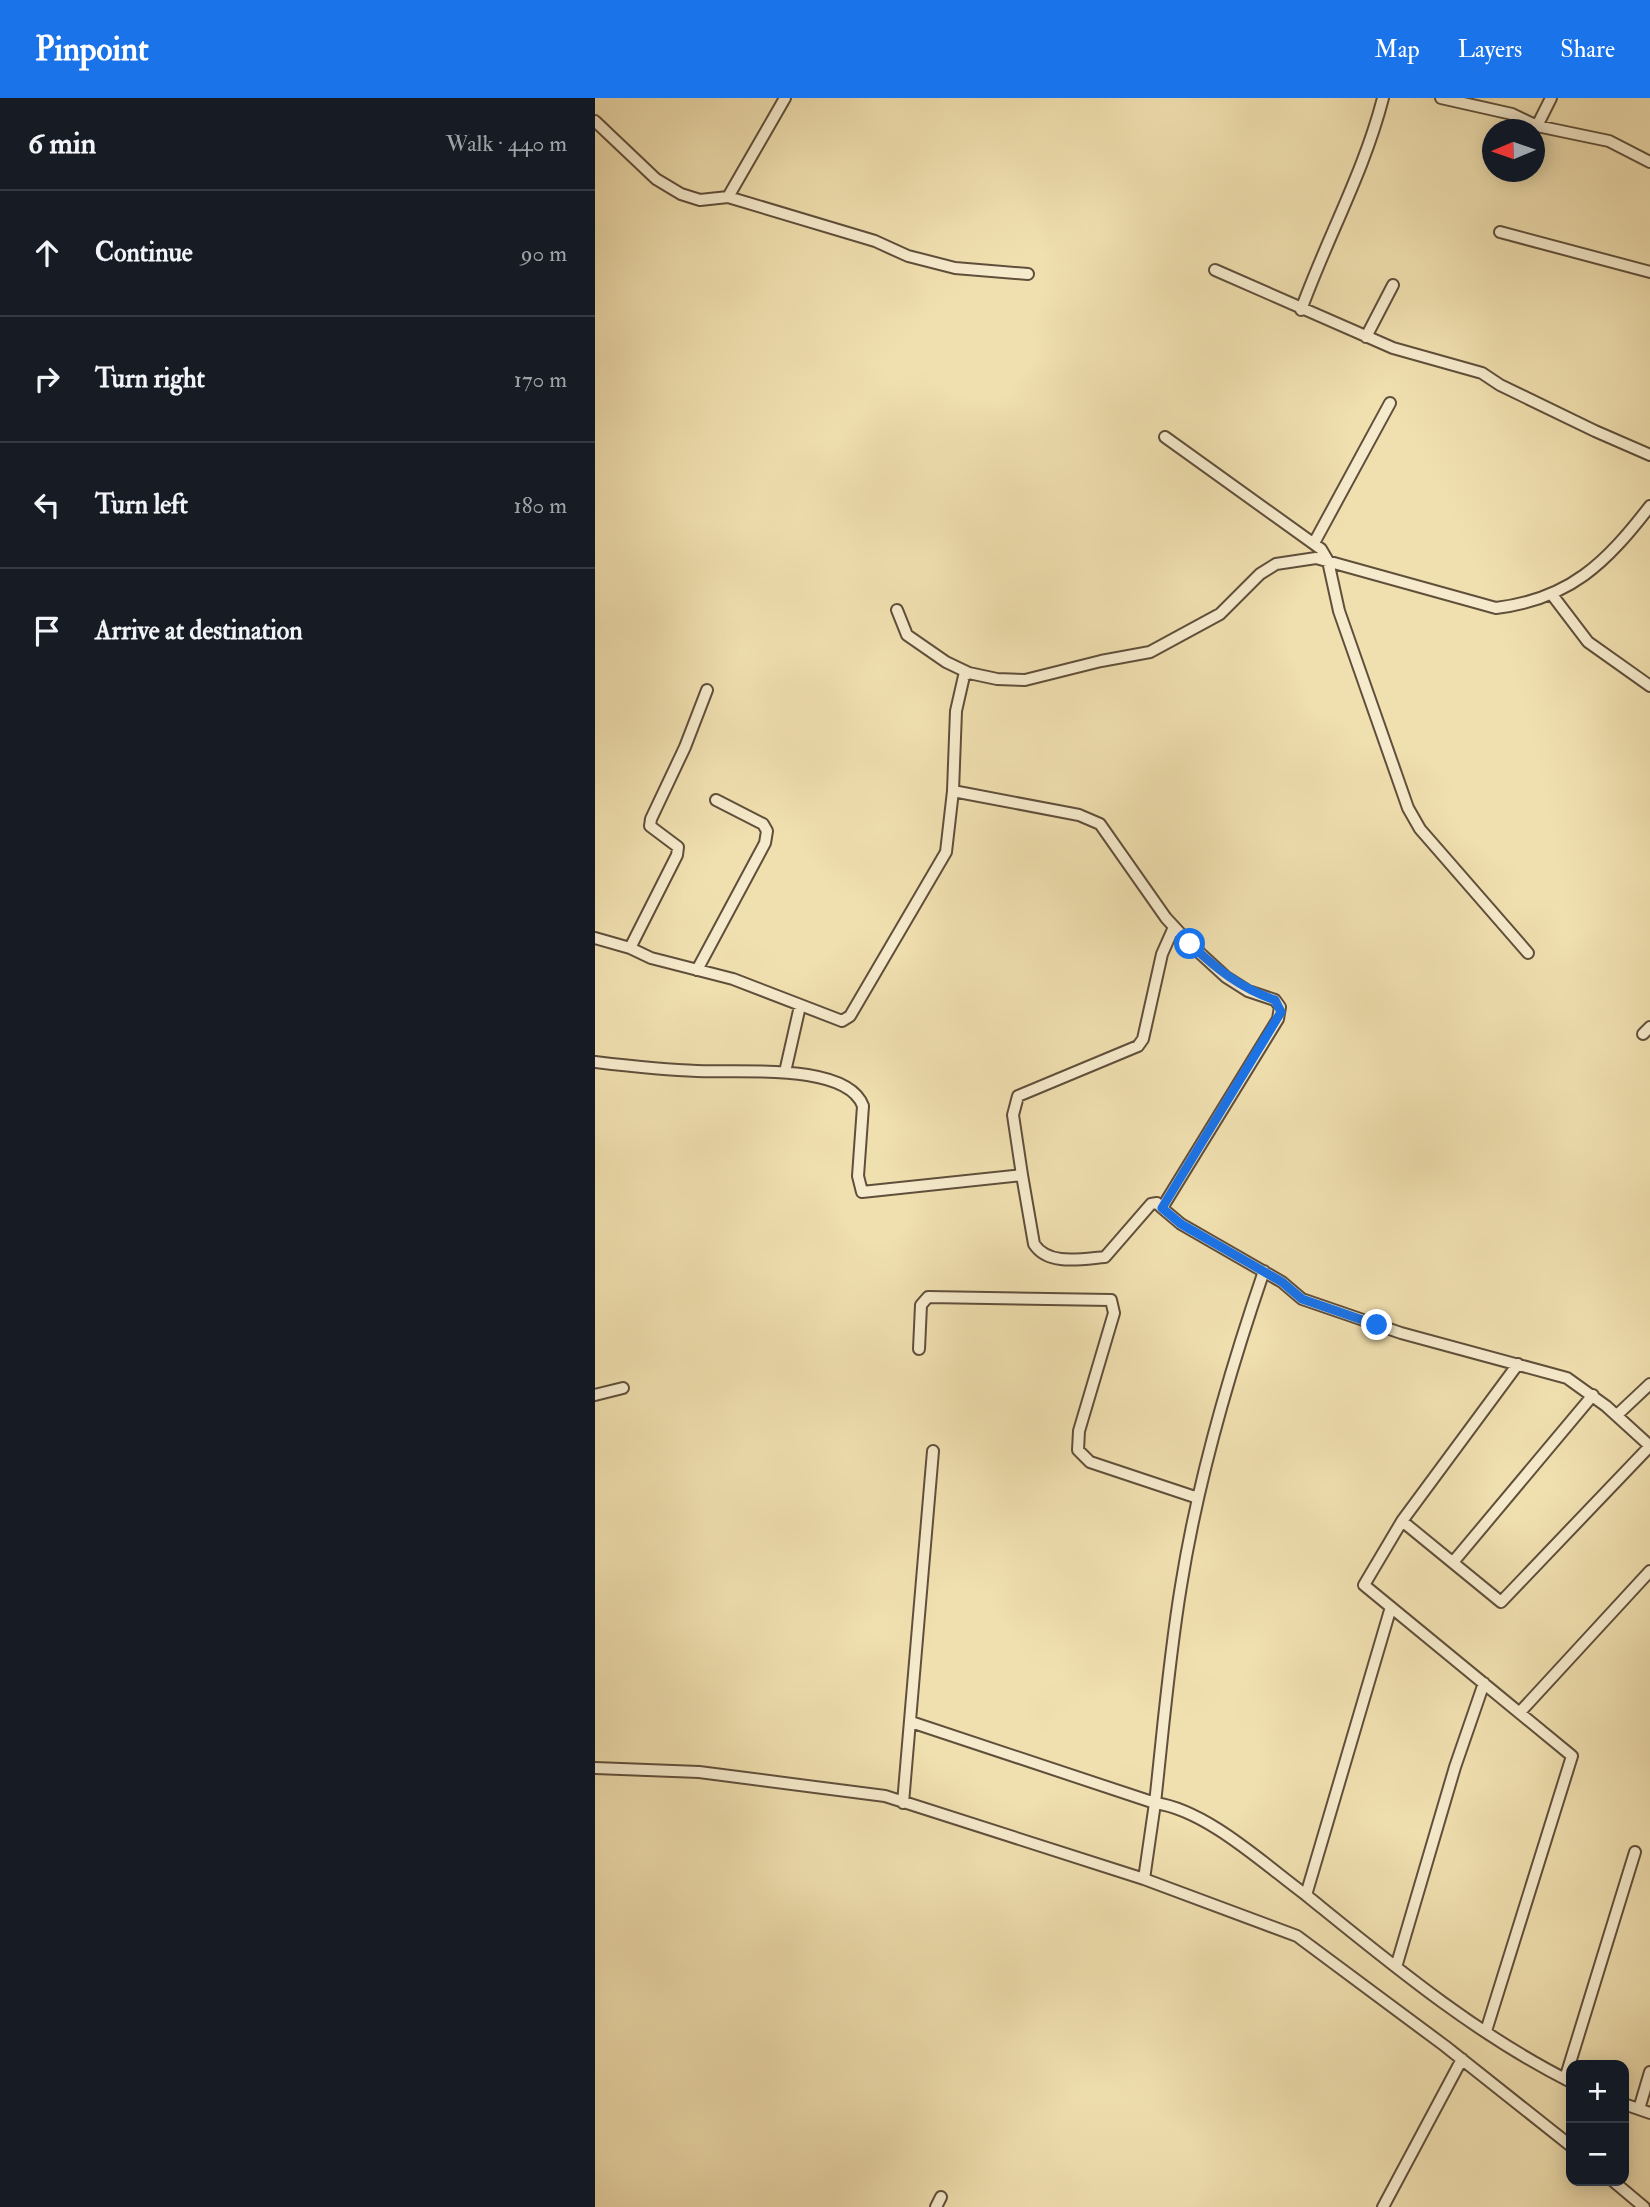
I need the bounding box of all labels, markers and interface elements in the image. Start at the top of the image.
text: Pinpoint [35,29,149,70]
text: Map [1375,34,1420,65]
text: Layers [1458,34,1522,65]
text: Share [1560,34,1615,65]
north arrow [1482,119,1545,182]
text: 6 min [28,125,96,162]
text: Walk · 440 m [446,129,567,158]
icon: ahead [28,234,66,272]
text: Continue [95,237,193,269]
text: 90 m [521,239,567,268]
icon: right [28,360,66,398]
text: Turn right [95,363,205,395]
text: 170 m [514,365,567,394]
icon: left [28,486,66,524]
text: Turn left [95,489,188,521]
text: 180 m [514,491,567,520]
icon: arrive [28,612,66,650]
text: Arrive at destination [95,615,303,647]
route start [1174,928,1205,959]
route end [1361,1309,1392,1340]
map controls [1566,2060,1629,2186]
button: + [1566,2060,1629,2123]
button: − [1566,2123,1629,2186]

